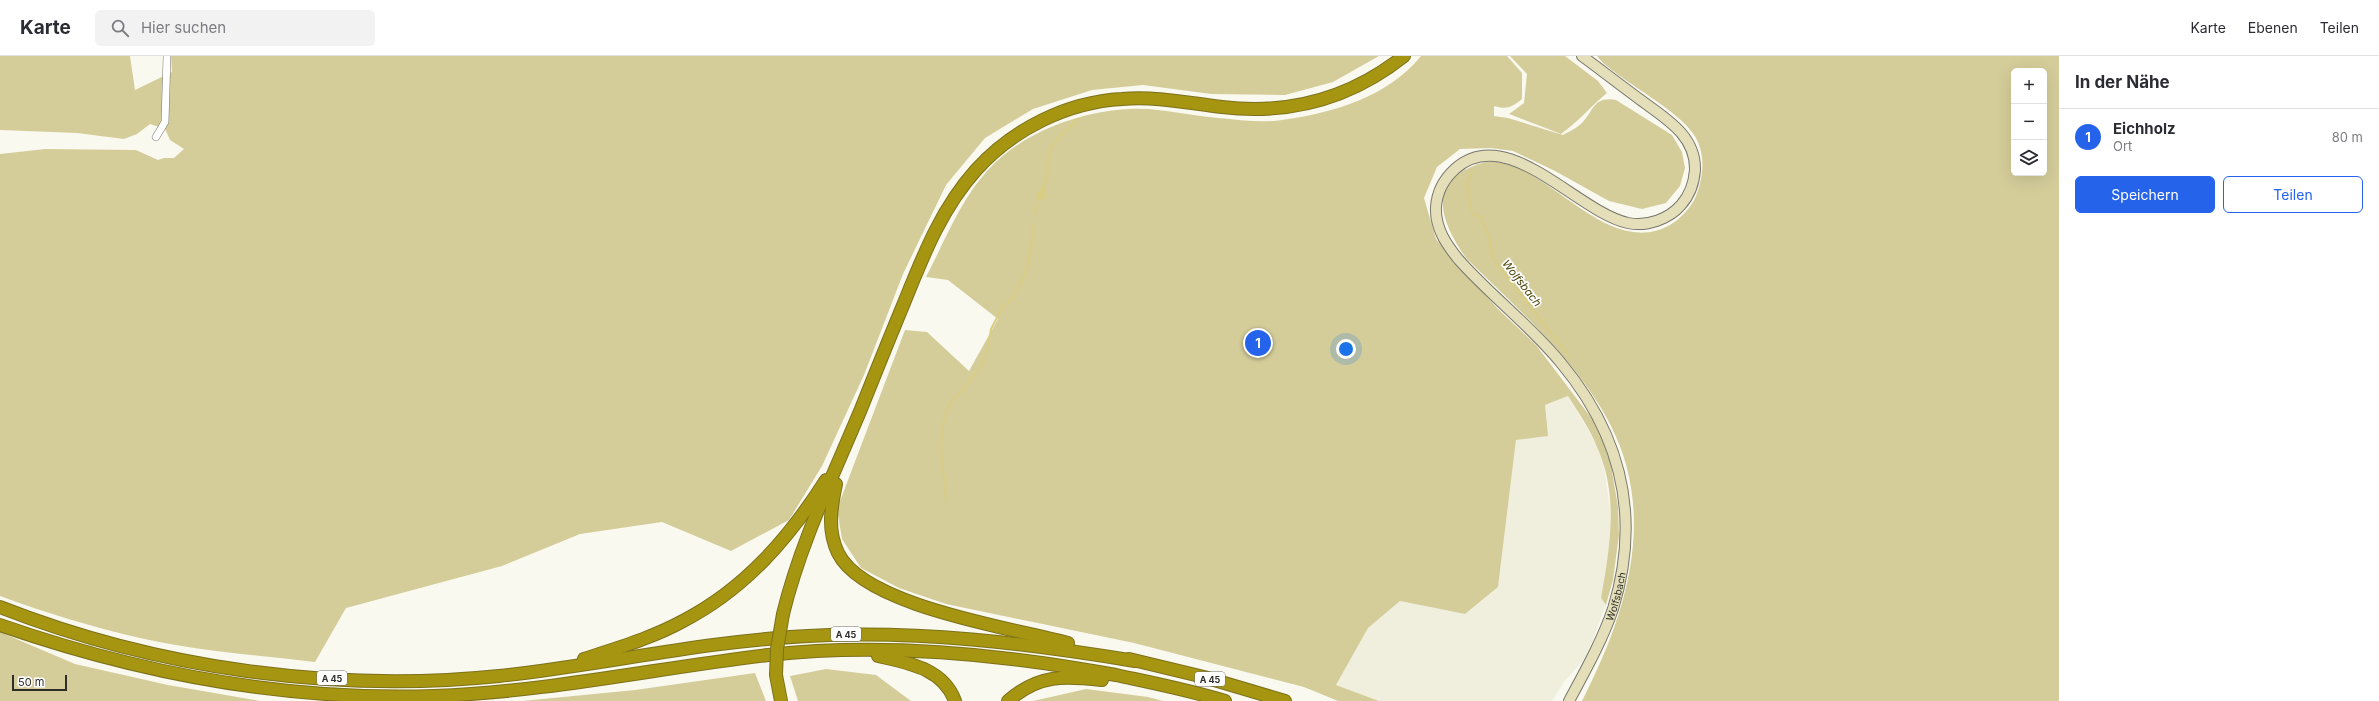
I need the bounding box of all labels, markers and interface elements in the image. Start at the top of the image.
search box [95,10,375,46]
text: Karte [20,16,71,39]
icon: search [109,17,131,39]
text: Hier suchen [141,18,226,37]
text: Karte [2190,19,2226,36]
text: Ebenen [2248,19,2298,36]
text: Teilen [2320,19,2359,36]
map controls [2011,68,2047,176]
button: + [2011,68,2047,104]
text: In der Nähe [2075,72,2170,92]
button: − [2011,104,2047,140]
text: Eichholz [2113,119,2176,138]
text: 1 [2085,129,2091,145]
text: 80 m [2332,129,2363,145]
text: Ort [2113,138,2132,154]
button: layers [2011,140,2047,176]
button: Speichern [2075,176,2215,213]
button: Teilen [2223,176,2363,213]
water label: Wolfsbach [1499,257,1545,310]
pin: 1 [1245,328,1271,358]
your location [1336,339,1356,359]
street label: Wolfsbach [1603,571,1628,622]
road number: A 45 [831,627,861,641]
road number: A 45 [317,671,347,685]
road number: A 45 [1195,672,1225,686]
scale bar [12,673,67,692]
text: 50 m [18,675,44,689]

